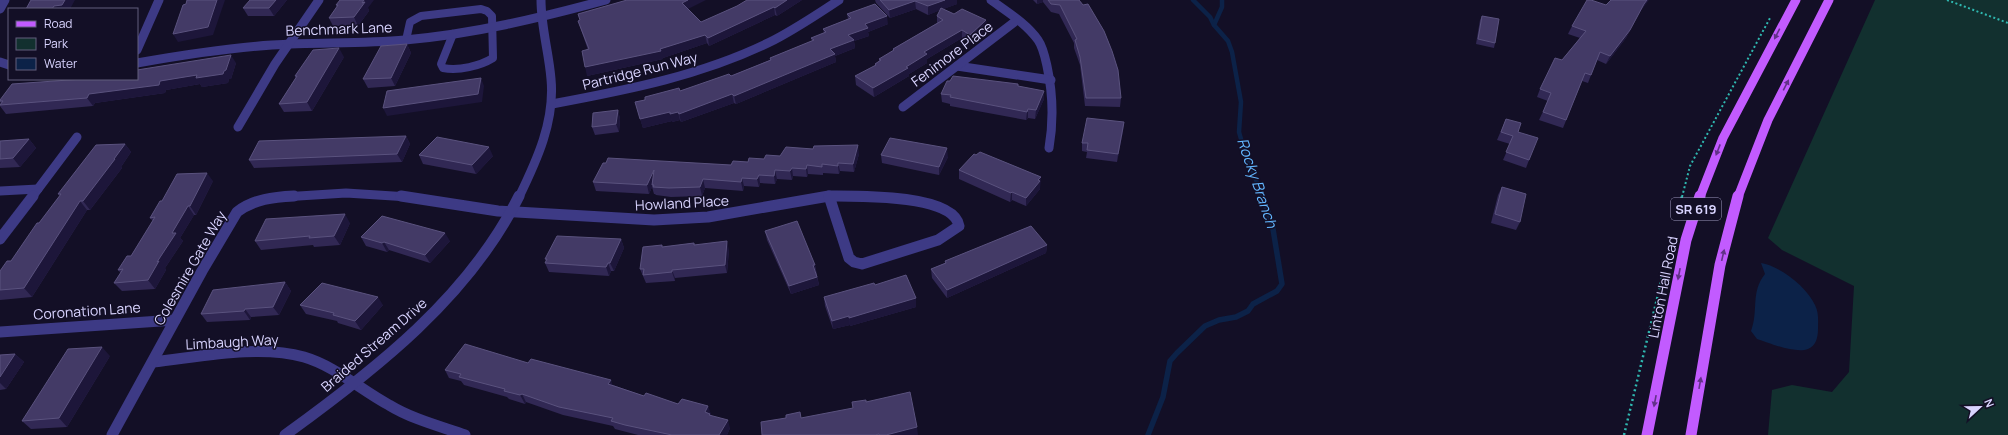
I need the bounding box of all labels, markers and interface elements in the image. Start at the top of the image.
legend [8,8,138,80]
text: Road [44,15,72,32]
street label: Benchmark Lane [285,17,393,40]
street label: Fenimore Place [907,17,996,91]
one-way arrow [1774,28,1781,40]
text: Park [44,35,69,52]
street label: Partridge Run Way [580,47,700,94]
text: Water [44,55,78,72]
one-way arrow [1783,79,1789,91]
water label: Rocky Branch [1232,135,1283,232]
one-way arrow [1715,144,1721,156]
street label: Howland Place [635,191,729,214]
road number: SR 619 [1671,198,1721,220]
street label: Colesmire Gate Way [149,206,230,328]
street label: Linton Hall Road [1643,234,1682,339]
one-way arrow [1720,249,1726,261]
one-way arrow [1676,267,1682,280]
street label: Braided Stream Drive [317,293,431,396]
street label: Coronation Lane [33,297,141,324]
street label: Limbaugh Way [185,330,280,353]
one-way arrow [1698,377,1704,389]
north arrow [1960,387,2000,427]
one-way arrow [1651,395,1657,407]
text: N [1981,397,1998,410]

